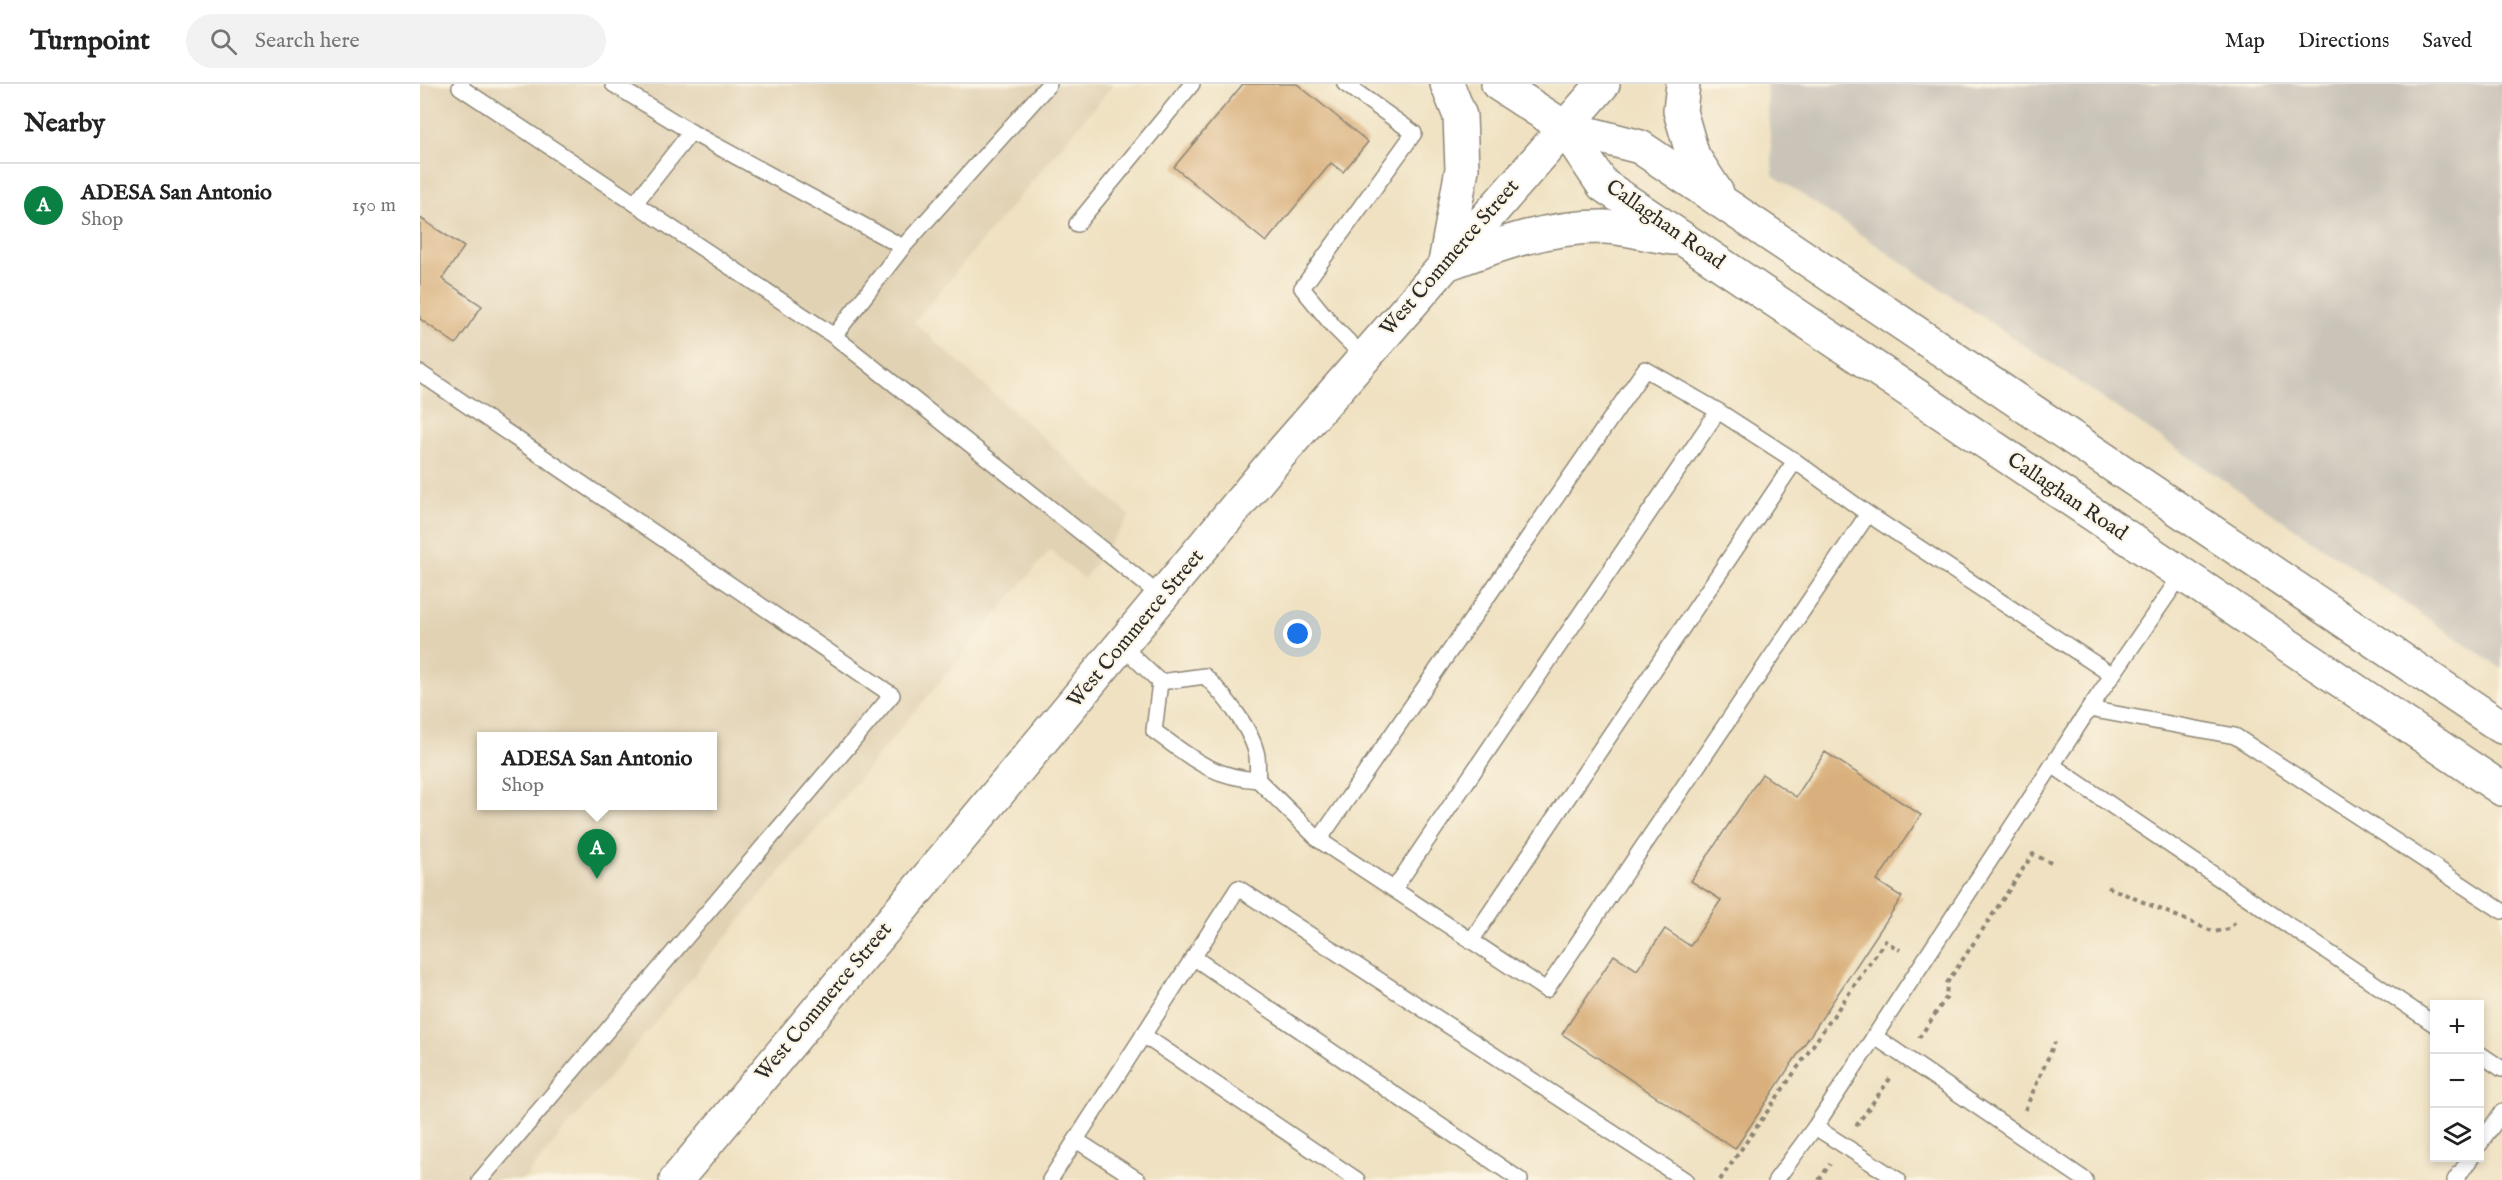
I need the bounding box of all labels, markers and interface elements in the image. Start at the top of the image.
search box [186,14,606,68]
text: Turnpoint [30,24,150,59]
icon: search [207,25,240,58]
text: Search here [255,27,360,55]
text: Map [2225,28,2265,55]
text: Directions [2298,28,2389,55]
text: Saved [2422,28,2472,55]
text: Nearby [24,107,105,140]
street label: West Commerce Street [1374,174,1526,342]
street label: Callaghan Road [1600,174,1731,277]
text: ADESA San Antonio [81,179,272,207]
text: A [37,193,50,218]
text: 150 m [352,193,396,218]
text: Shop [81,207,123,232]
street label: Callaghan Road [2002,447,2133,548]
street label: West Commerce Street [1062,544,1210,714]
your location [1283,619,1312,648]
popup [477,732,717,810]
text: ADESA San Antonio [502,745,692,773]
text: Shop [502,773,544,798]
pin: A [578,830,616,879]
street label: West Commerce Street [750,917,898,1087]
map controls [2430,1000,2484,1162]
button: + [2430,1000,2484,1054]
button: − [2430,1054,2484,1108]
button: layers [2430,1108,2484,1162]

